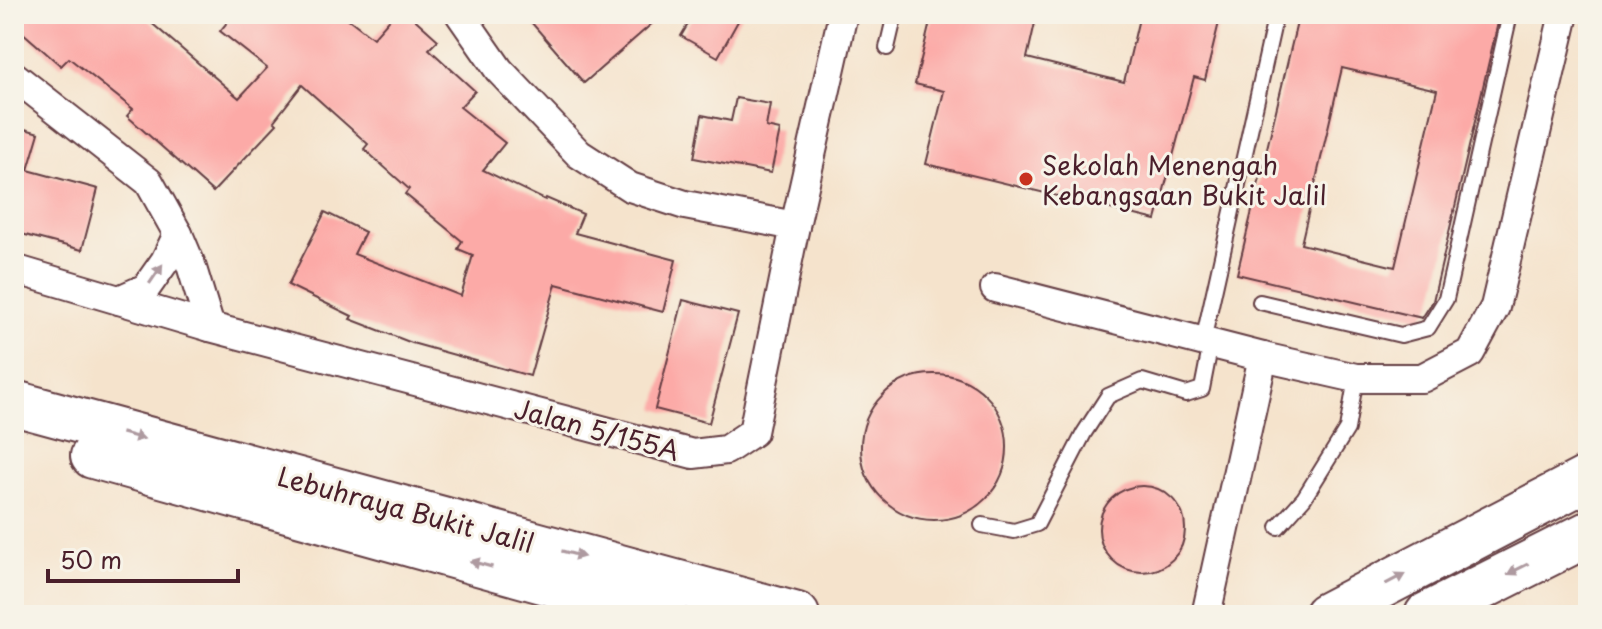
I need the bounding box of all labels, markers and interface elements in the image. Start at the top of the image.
place label: Sekolah Menengah Kebangsaan Bukit Jalil [1042,145,1327,214]
marker: Sekolah Menengah Kebangsaan Bukit Jalil [1017,170,1035,188]
one-way arrow [148,264,163,285]
street label: Jalan 5/155A [510,388,684,470]
one-way arrow [120,430,145,442]
street label: Lebuhraya Bukit Jalil [273,456,539,562]
scale bar [48,533,238,583]
text: 50 m [60,541,122,577]
one-way arrow [562,548,586,561]
one-way arrow [469,558,494,570]
one-way arrow [1507,562,1530,575]
one-way arrow [1384,572,1407,585]

